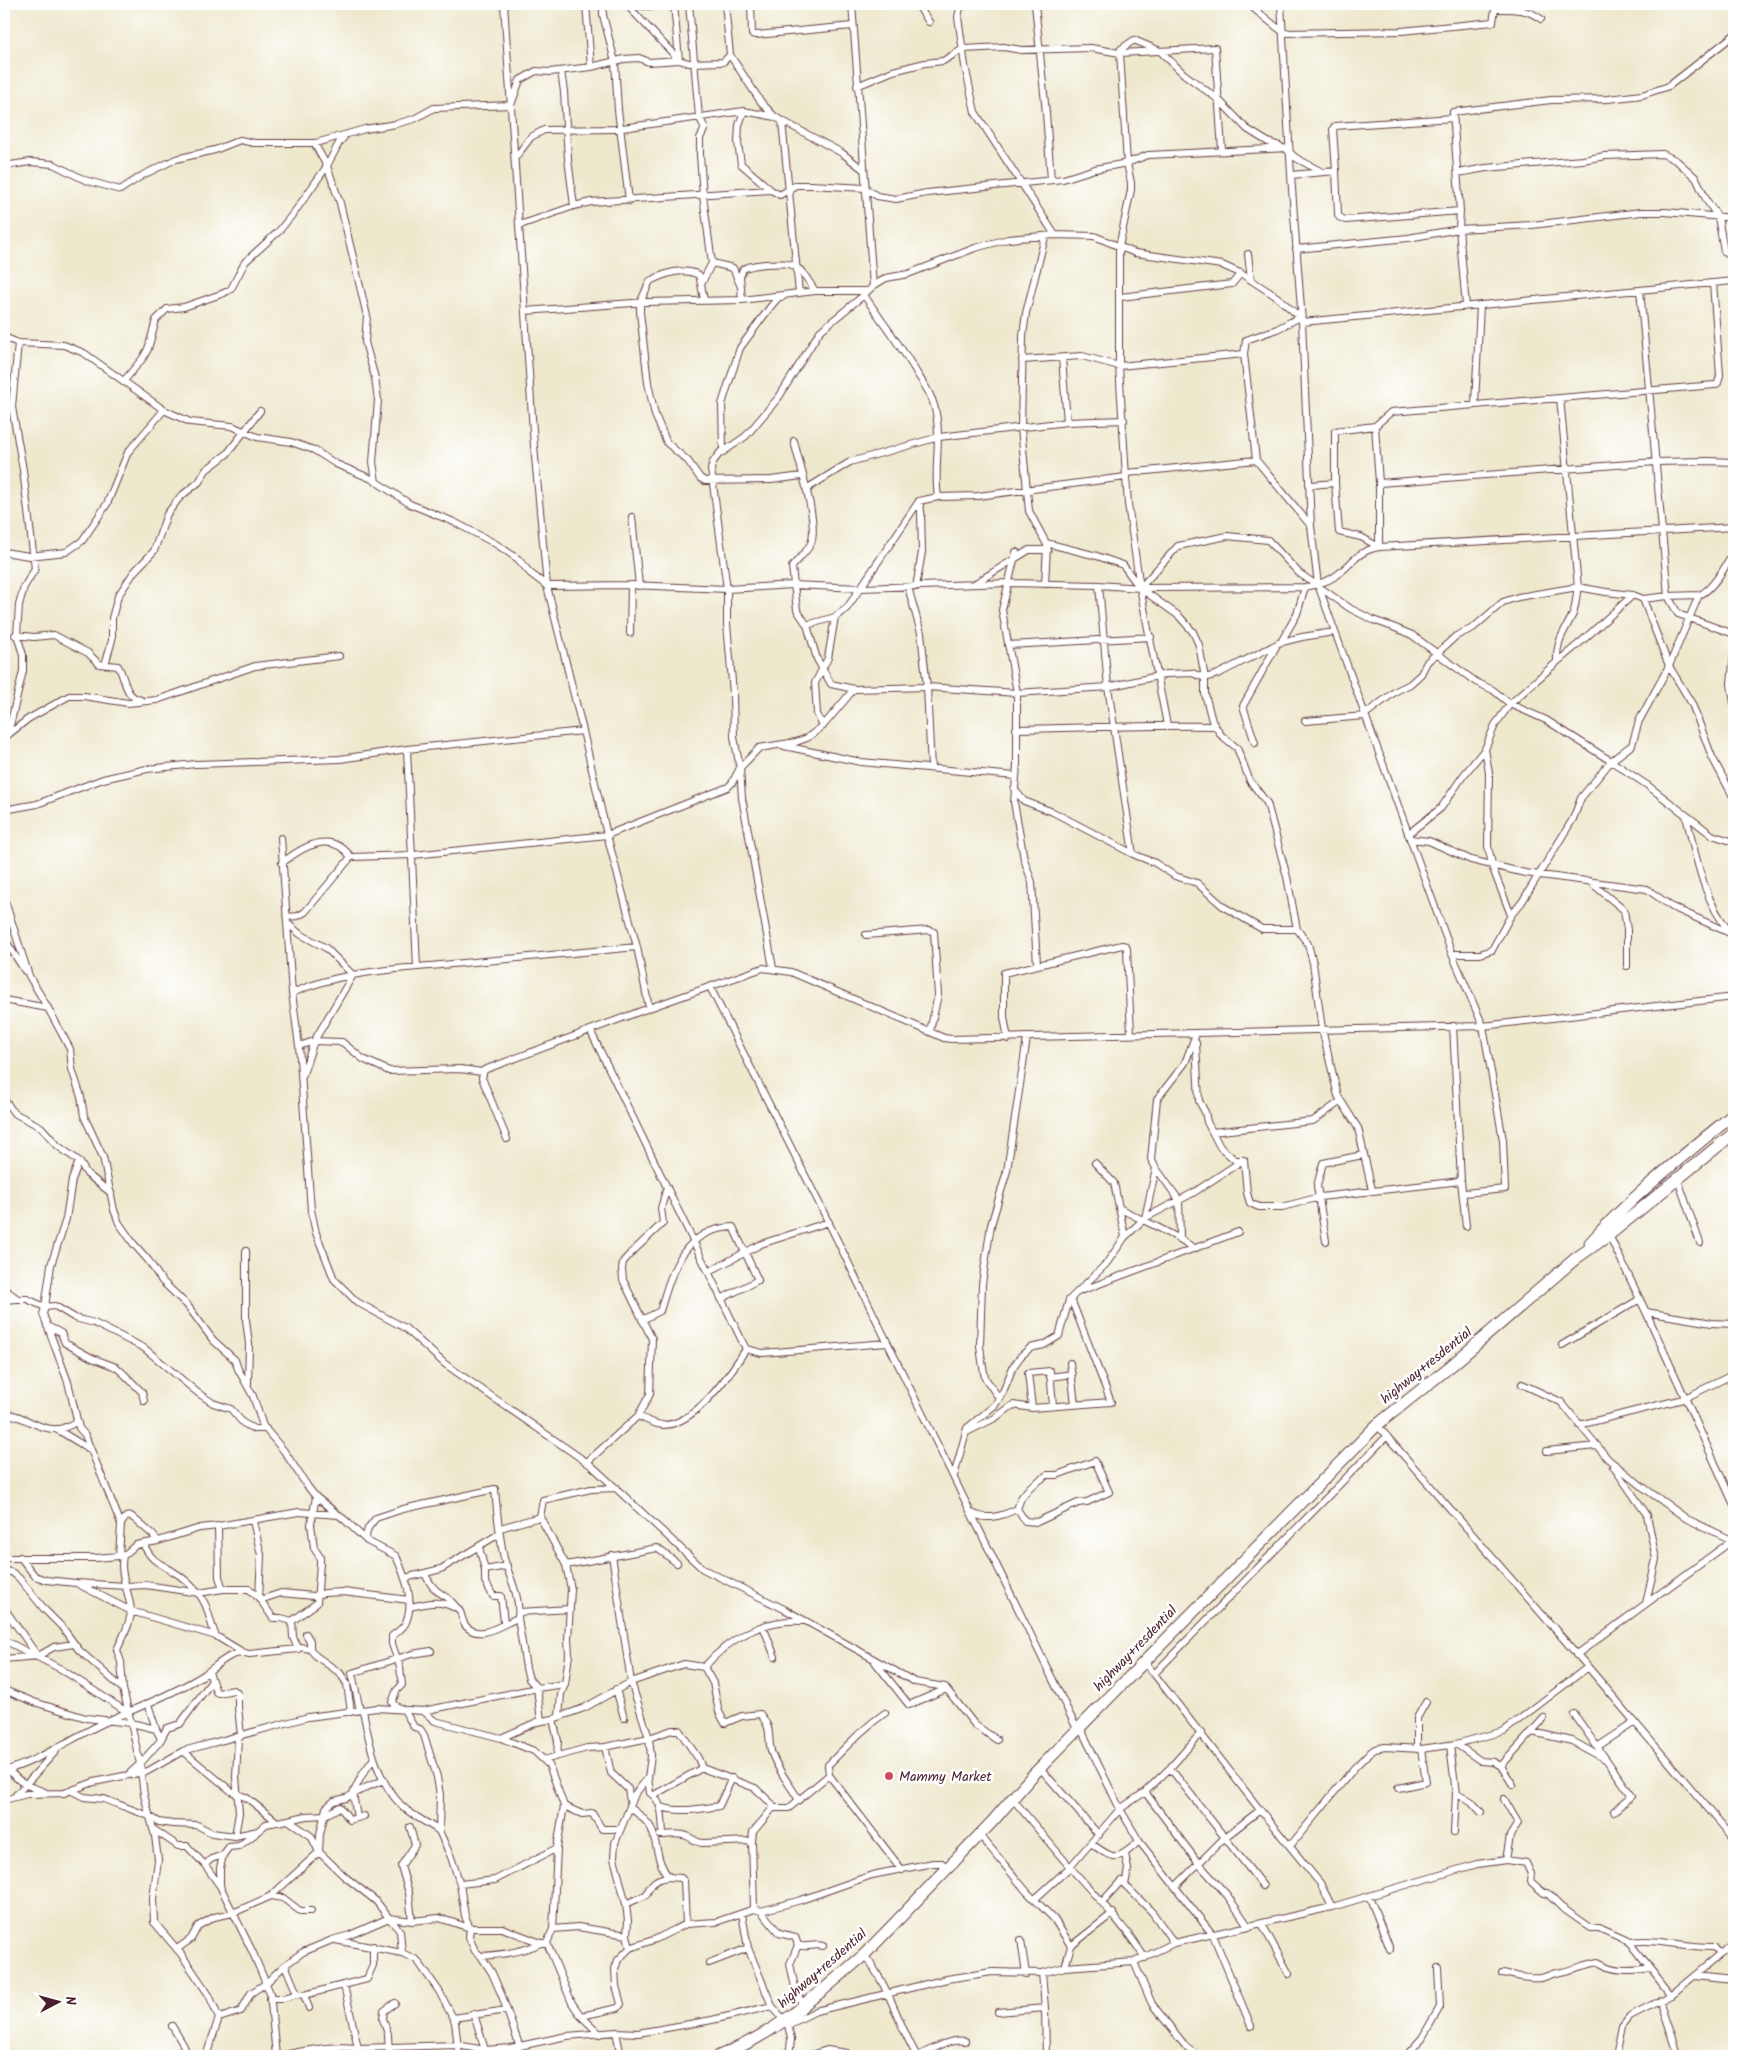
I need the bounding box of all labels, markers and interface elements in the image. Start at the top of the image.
street label: highway+resdential [1376,1322,1478,1410]
street label: highway+resdential [1089,1600,1183,1697]
place label: Mammy Market [899,1766,992,1788]
marker: Mammy Market [883,1770,895,1782]
street label: highway+resdential [773,1923,873,2014]
north arrow [32,1978,82,2028]
text: N [59,1995,81,2006]

